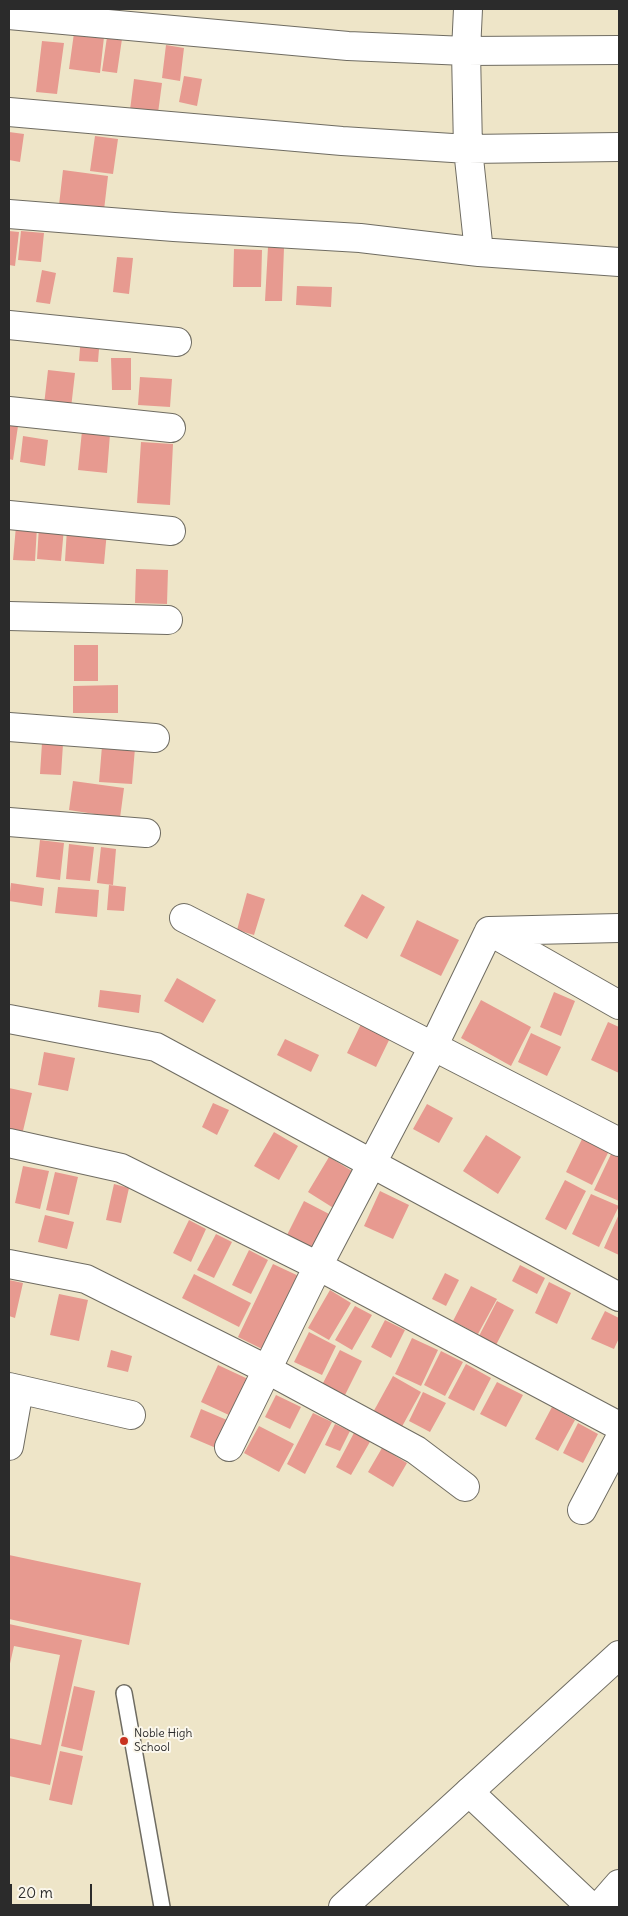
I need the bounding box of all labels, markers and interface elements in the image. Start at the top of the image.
place label: Noble High School [134,1727,192,1755]
marker: Noble High School [118,1735,130,1747]
scale bar [12,1874,95,1906]
text: 20 m [18,1883,53,1902]

